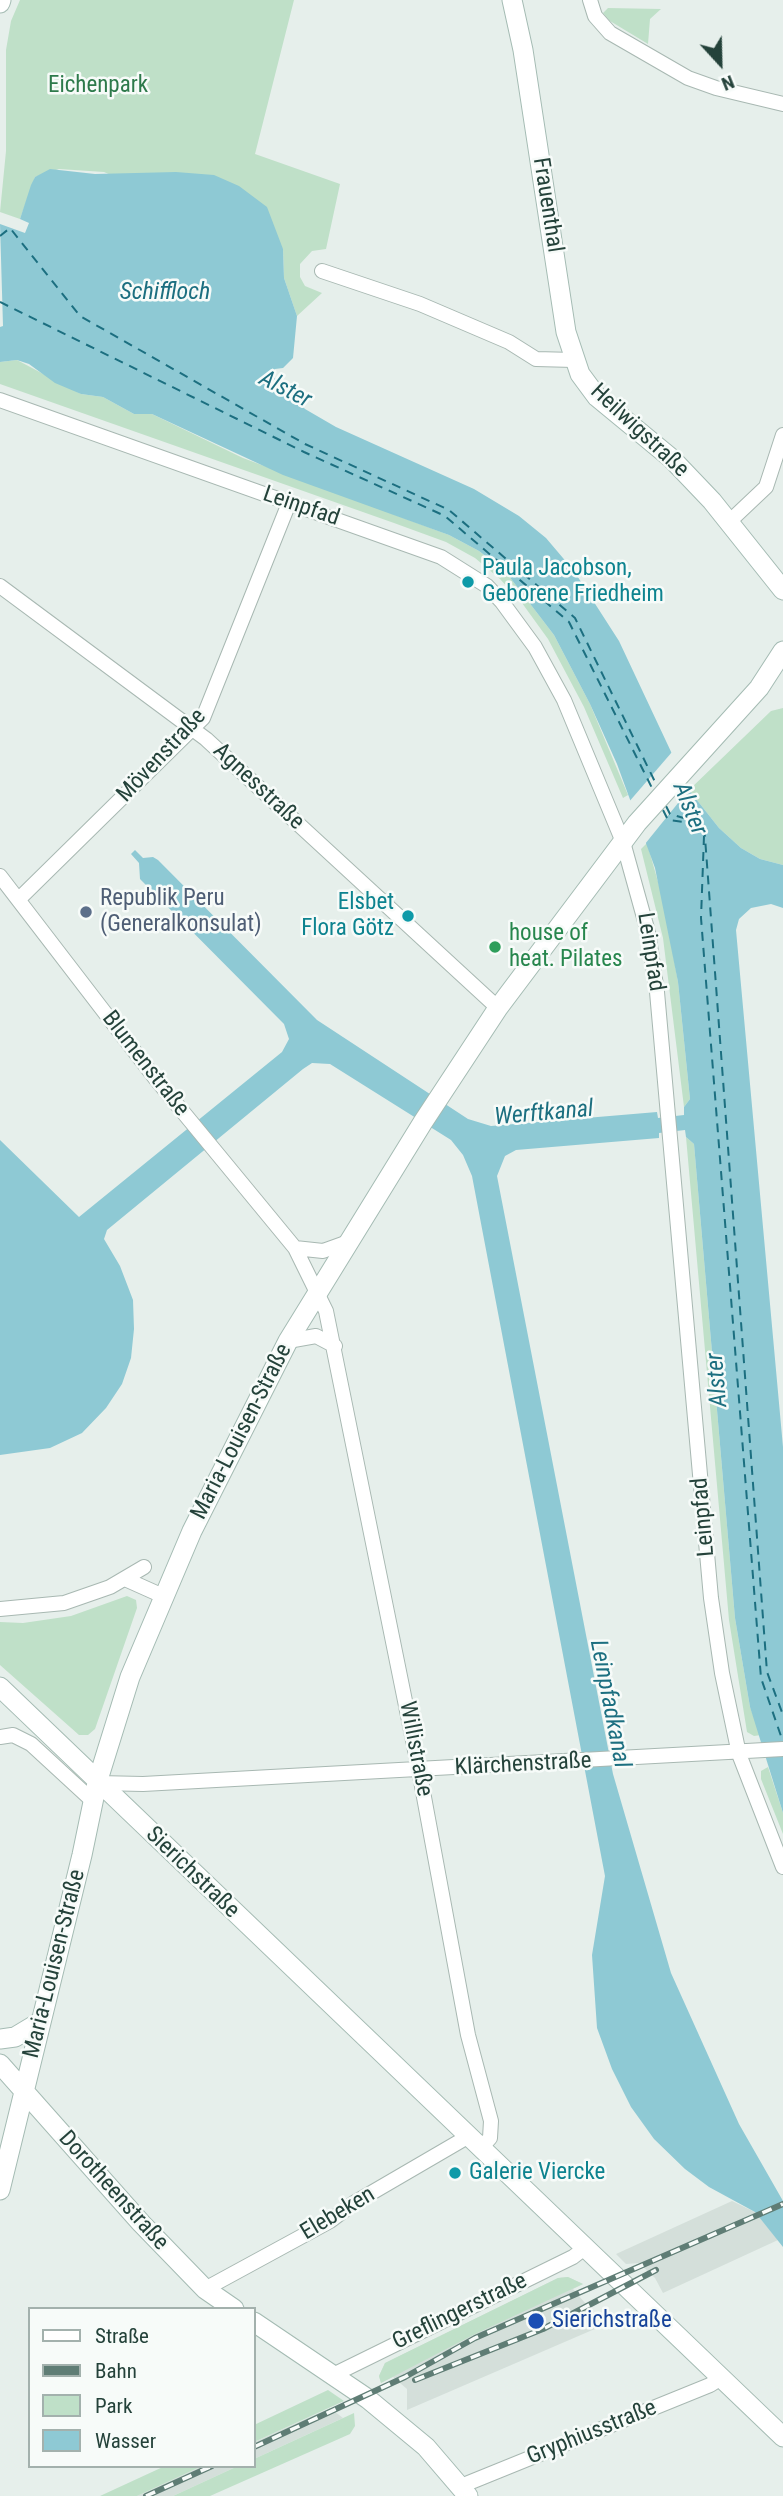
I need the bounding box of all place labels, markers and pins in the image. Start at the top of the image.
place label: Paula Jacobson, Geborene Friedheim [482,555,664,609]
marker: Paula Jacobson, Geborene Friedheim [460,574,476,590]
place label: Republik Peru (Generalkonsulat) [100,885,261,939]
place label: Elsbet Flora Götz [301,889,394,943]
marker: Republik Peru (Generalkonsulat) [78,904,94,920]
marker: Elsbet Flora Götz [400,908,416,924]
place label: house of heat. Pilates [509,920,622,974]
marker: house of heat. Pilates [487,939,503,955]
place label: Galerie Viercke [469,2159,605,2187]
marker: Galerie Viercke [447,2165,463,2181]
place label: Sierichstraße [552,2307,672,2335]
marker: Sierichstraße [526,2311,546,2331]

